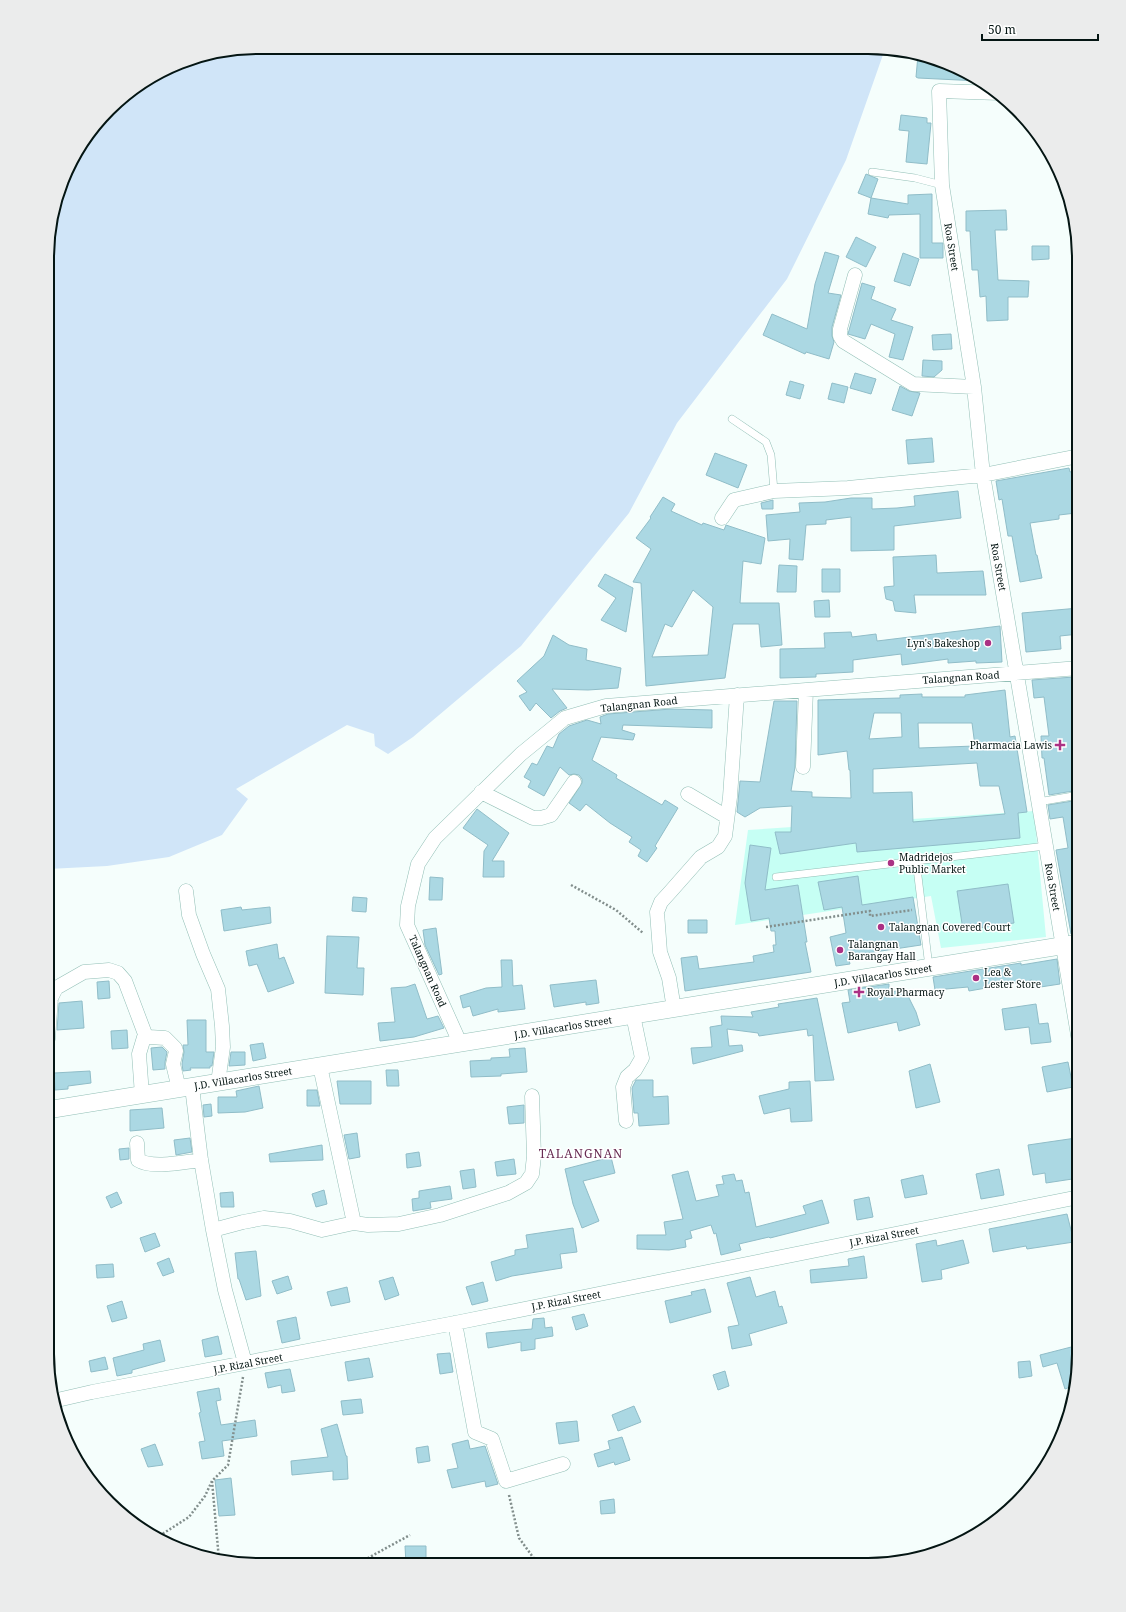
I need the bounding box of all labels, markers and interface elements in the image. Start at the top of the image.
scale bar [982,16,1098,42]
text: 50 m [988,21,1016,38]
street label: Roa Street [941,222,963,272]
street label: Roa Street [988,542,1010,593]
place label: Lyn's Bakeshop [907,636,980,650]
marker: Lyn's Bakeshop [983,638,993,648]
street label: Talangnan Road [922,667,1000,687]
street label: Talangnan Road [600,693,678,715]
place label: Pharmacia Lawis [970,738,1052,752]
marker: Pharmacia Lawis [1055,740,1065,750]
place label: Madridejos Public Market [899,850,966,876]
marker: Madridejos Public Market [886,858,896,868]
street label: Roa Street [1042,862,1064,913]
place label: Talangnan Covered Court [889,920,1011,934]
marker: Talangnan Covered Court [876,922,886,932]
street label: Talangnan Road [406,933,450,1009]
place label: Talangnan Barangay Hall [848,937,916,963]
marker: Talangnan Barangay Hall [835,945,845,955]
street label: J.D. Villacarlos Street [832,960,934,990]
place label: Lea & Lester Store [984,965,1041,991]
marker: Lea & Lester Store [971,973,981,983]
place label: Royal Pharmacy [867,985,945,999]
marker: Royal Pharmacy [854,987,864,997]
street label: J.D. Villacarlos Street [512,1012,614,1042]
street label: J.D. Villacarlos Street [192,1063,294,1093]
district label: TALANGNAN [539,1145,623,1162]
street label: J.P. Rizal Street [847,1222,920,1250]
street label: J.P. Rizal Street [529,1286,602,1314]
street label: J.P. Rizal Street [211,1349,284,1377]

